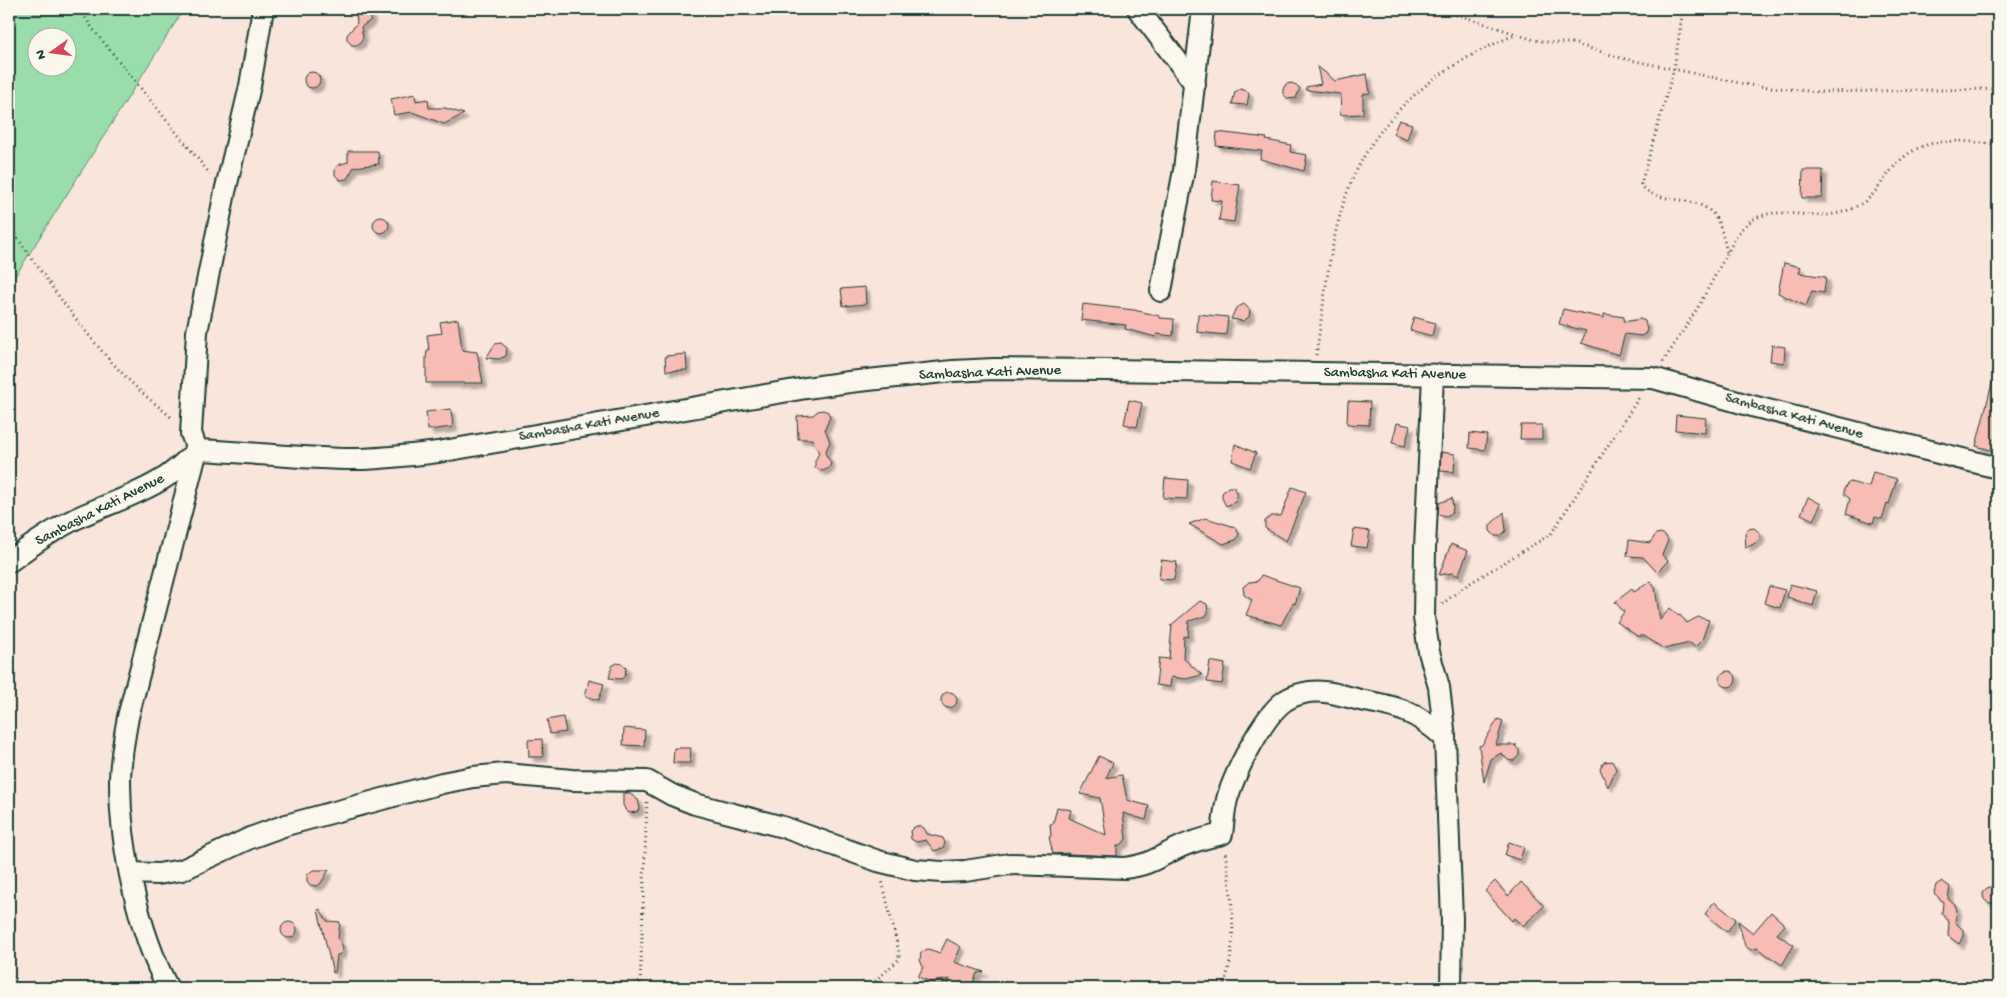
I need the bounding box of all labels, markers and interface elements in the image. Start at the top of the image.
north arrow [28,28,78,78]
text: N [32,48,51,61]
street label: Sambasha Kati Avenue [919,362,1062,384]
street label: Sambasha Kati Avenue [1324,364,1467,384]
street label: Sambasha Kati Avenue [1723,389,1865,443]
street label: Sambasha Kati Avenue [517,404,661,446]
street label: Sambasha Kati Avenue [33,470,168,550]

